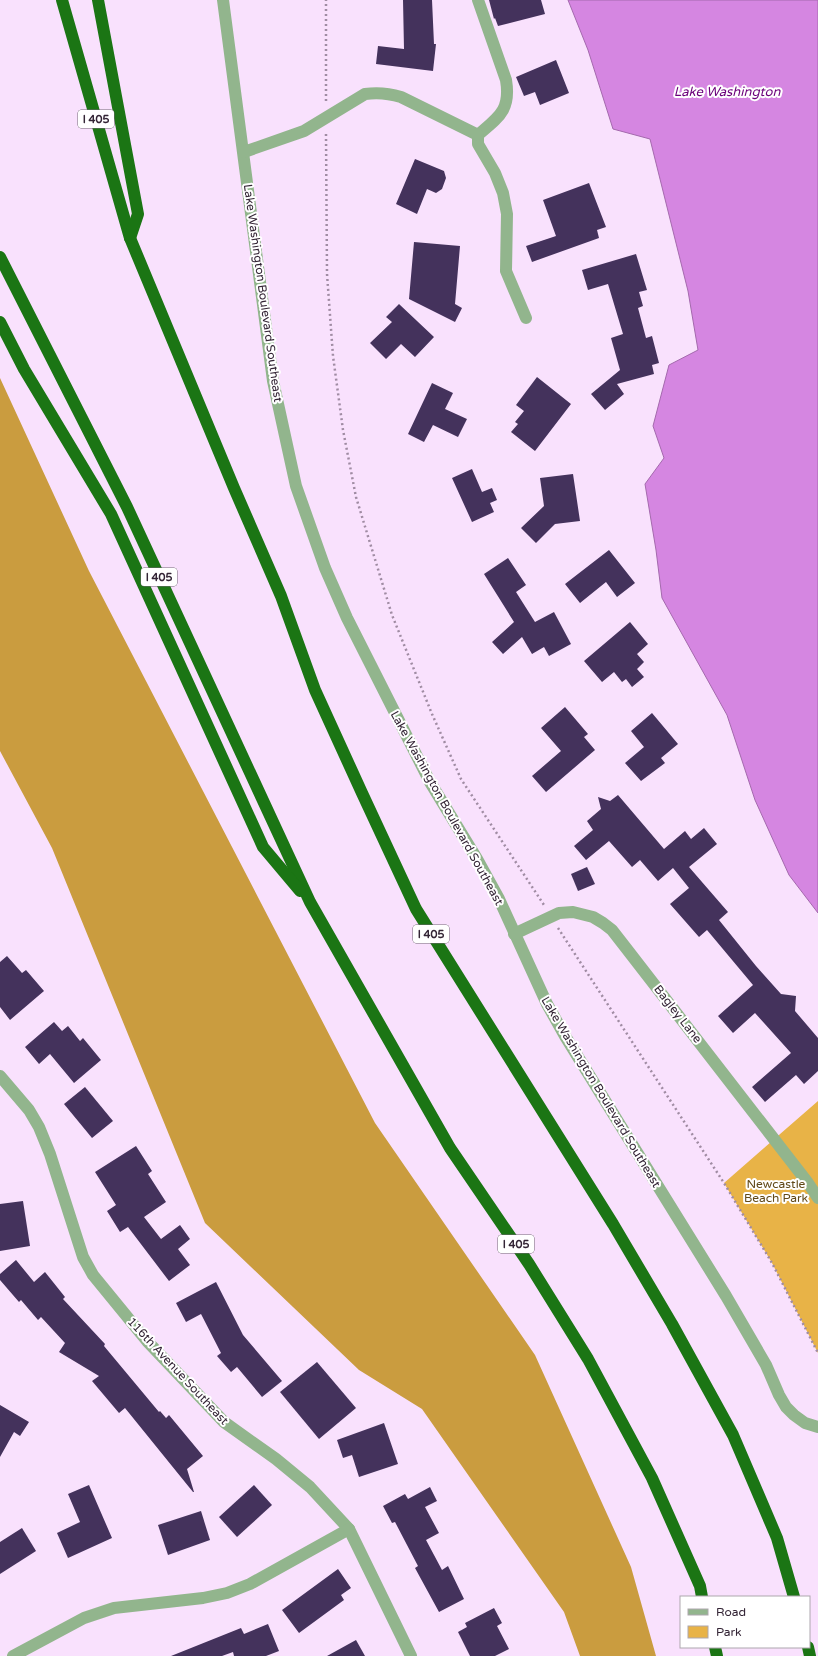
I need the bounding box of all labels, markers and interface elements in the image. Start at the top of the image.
water label: Lake Washington [674,84,781,100]
road number: I 405 [78,110,114,128]
street label: Lake Washington Boulevard Southeast [241,183,285,403]
road number: I 405 [141,568,177,586]
street label: Lake Washington Boulevard Southeast [388,708,507,908]
road number: I 405 [413,925,449,943]
street label: Bagley Lane [651,982,705,1046]
street label: Lake Washington Boulevard Southeast [538,994,664,1190]
park label: Newcastle Beach Park [744,1177,809,1205]
road number: I 405 [498,1235,534,1253]
street label: 116th Avenue Southeast [125,1315,232,1428]
legend [680,1596,810,1648]
text: Road [716,1605,746,1619]
text: Park [716,1625,742,1639]

